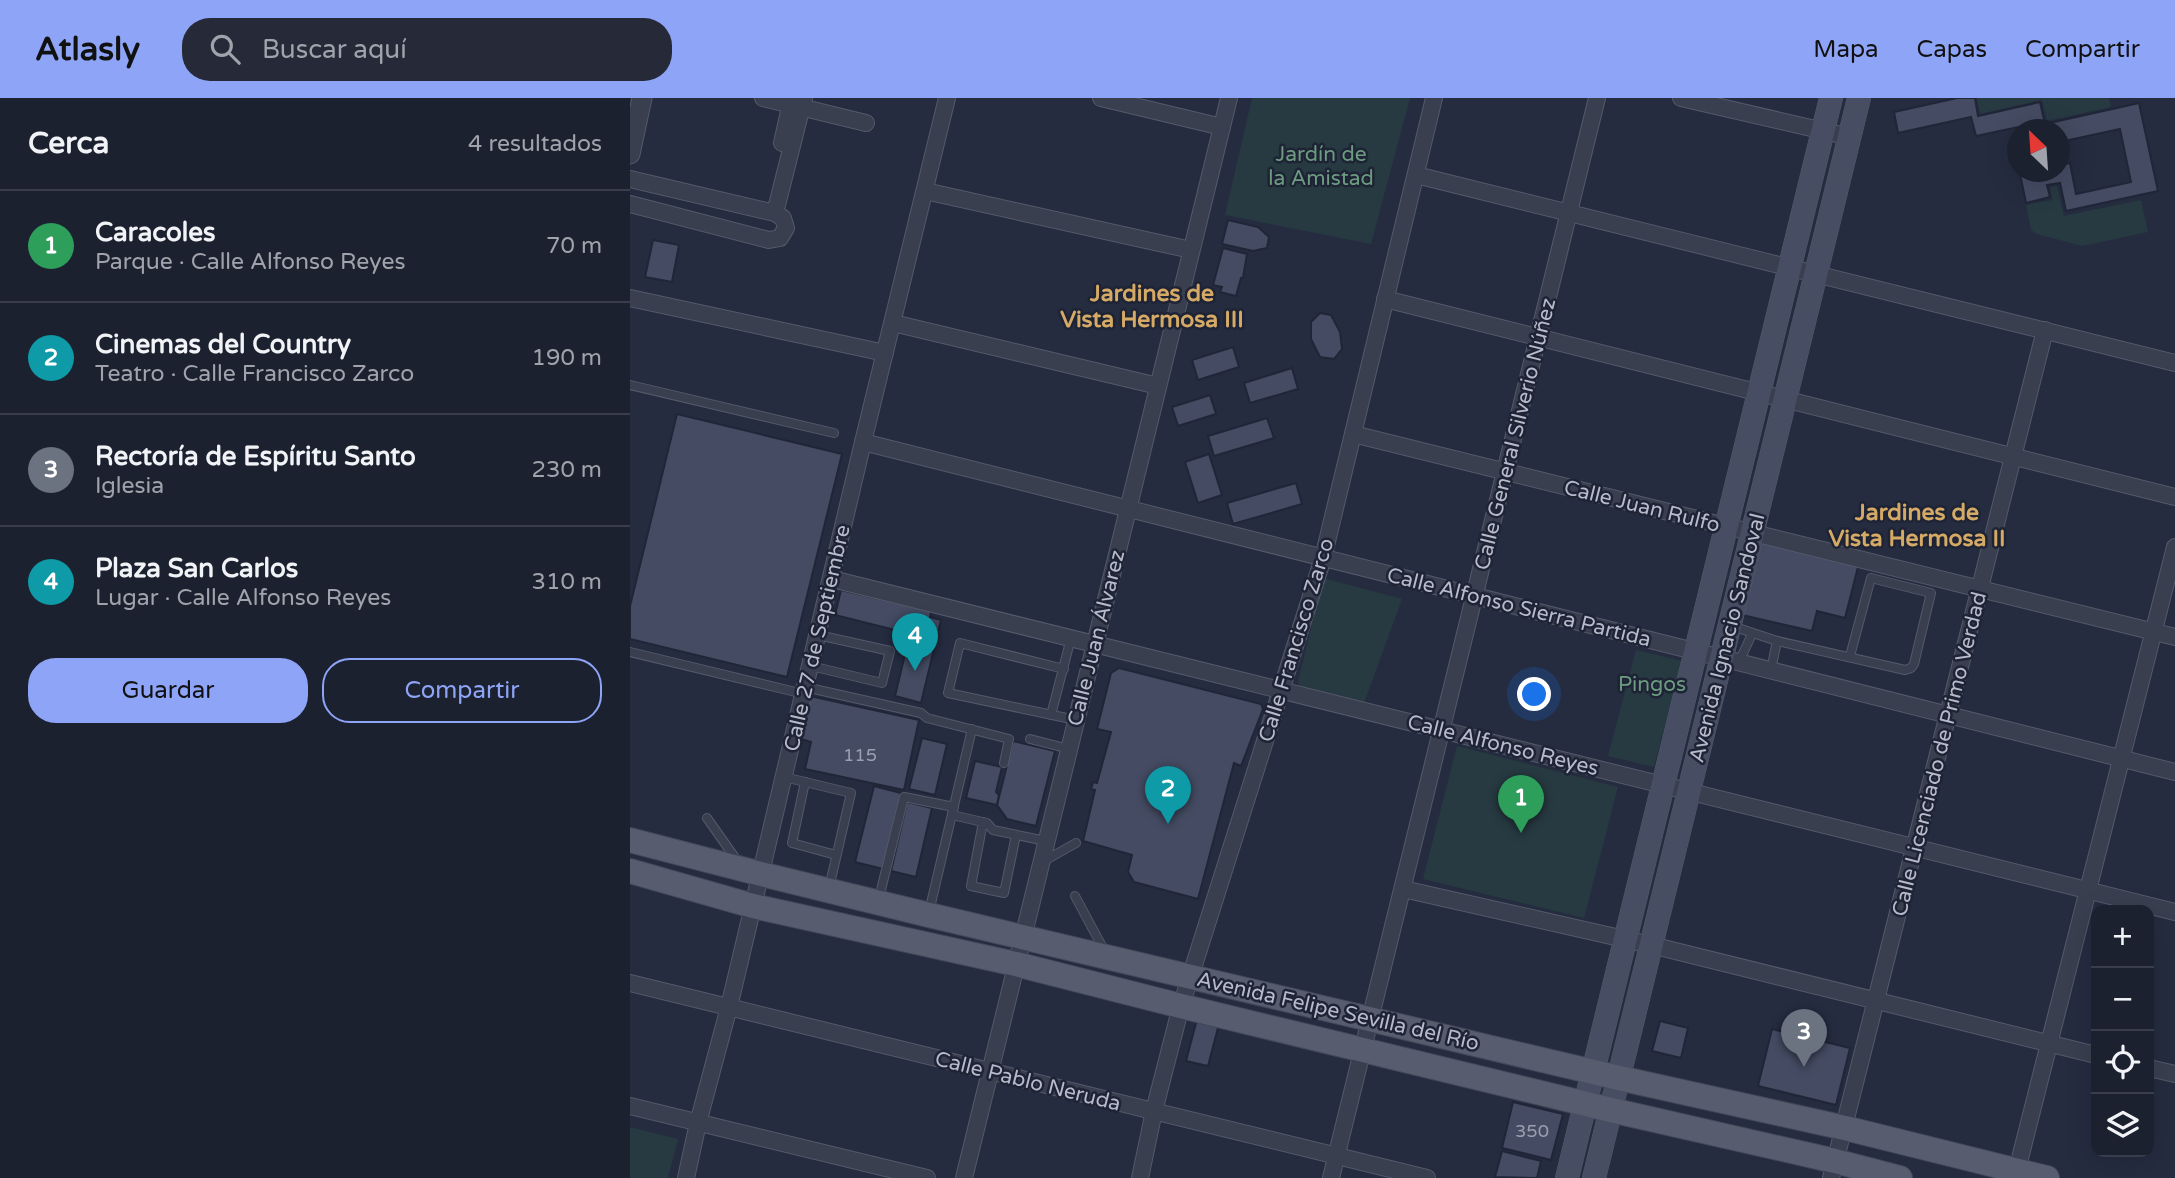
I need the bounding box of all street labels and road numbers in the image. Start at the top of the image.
street label: Calle General Silverio Núñez [1470,296,1561,573]
street label: Calle Juan Rulfo [1561,475,1723,538]
street label: Avenida Ignacio Sandoval [1684,511,1771,765]
street label: Calle 27 de Septiembre [779,522,856,754]
street label: Calle Francisco Zarco [1254,535,1339,745]
street label: Calle Juan Álvarez [1063,548,1130,729]
street label: Calle Alfonso Sierra Partida [1384,563,1653,652]
street label: Calle Licenciado de Primo Verdad [1887,589,1992,919]
street label: Calle Alfonso Reyes [1405,710,1601,781]
street label: Avenida Felipe Sevilla del Río [1194,967,1481,1056]
street label: Calle Pablo Neruda [932,1046,1123,1117]

